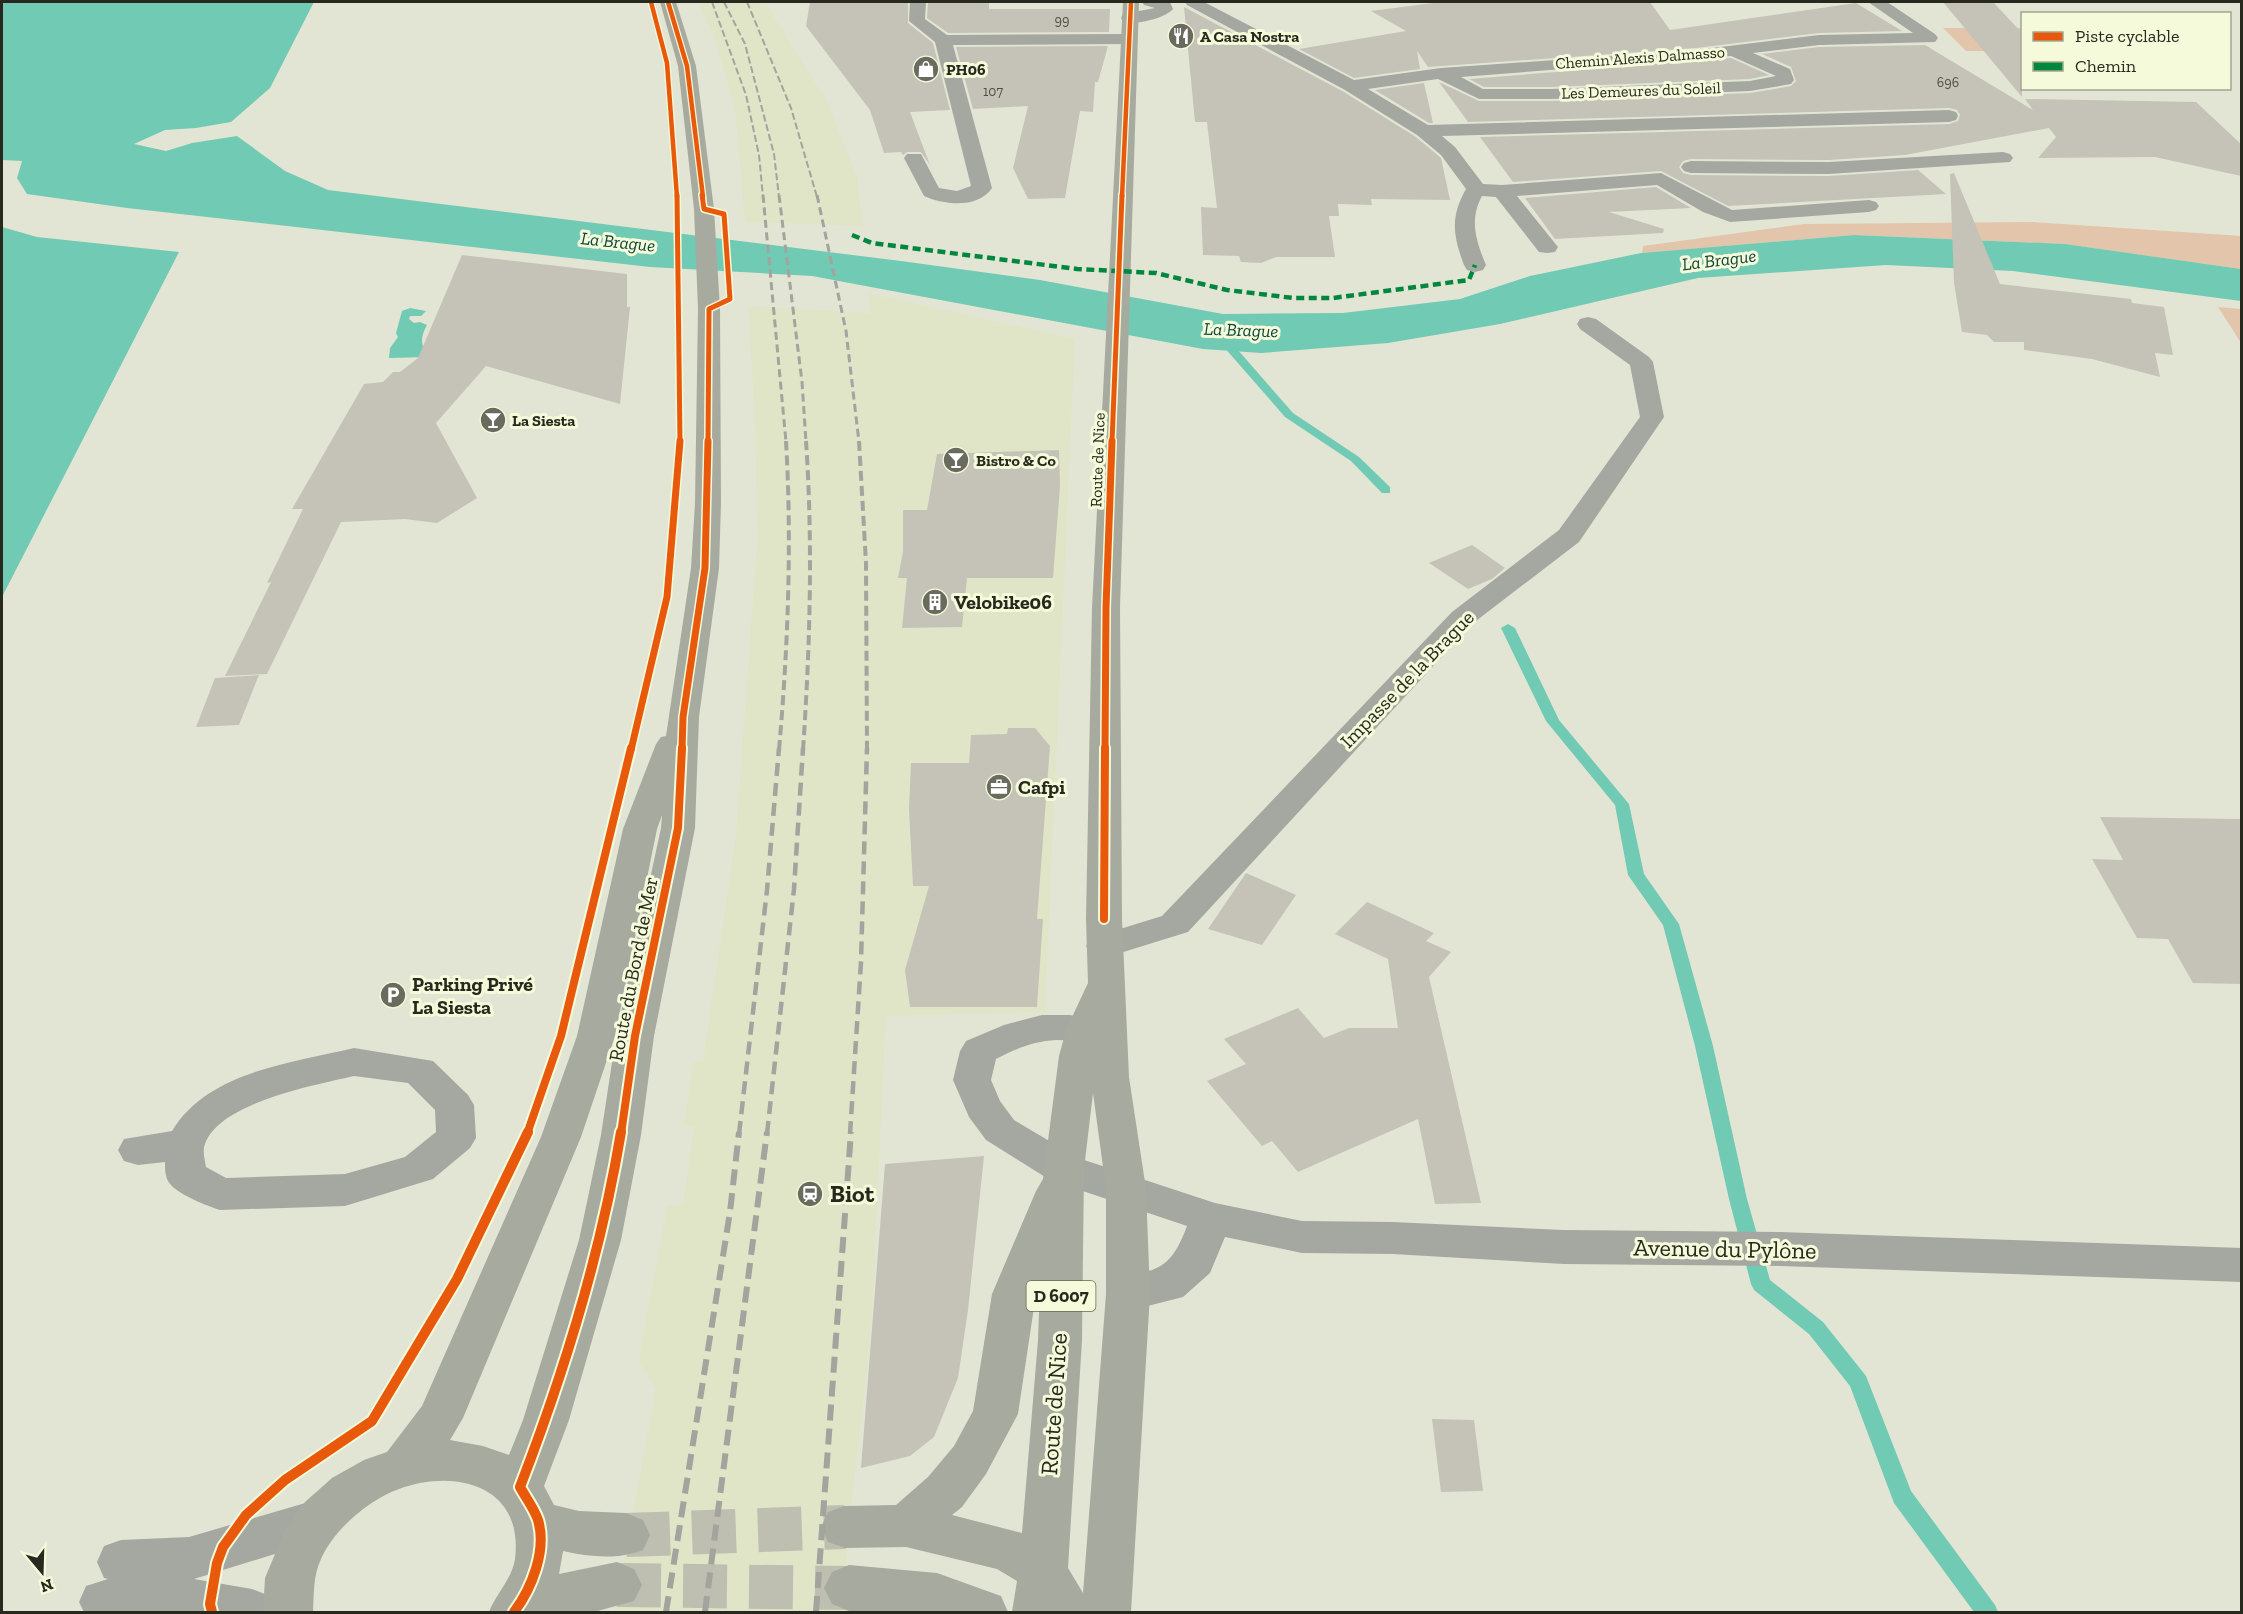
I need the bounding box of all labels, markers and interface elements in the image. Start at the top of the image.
house number: 99 [1055,12,1069,29]
legend [2021,12,2231,90]
restaurant icon: A Casa Nostra [1166,21,1196,51]
text: Piste cyclable [2075,25,2179,47]
place label: A Casa Nostra [1200,27,1299,46]
street label: Chemin Alexis Dalmasso [1555,42,1725,73]
shop icon: PH06 [911,54,941,84]
text: Chemin [2075,55,2137,77]
place label: PH06 [946,60,986,79]
house number: 696 [1937,74,1959,91]
street label: Les Demeures du Soleil [1561,78,1721,103]
house number: 107 [983,83,1003,100]
water label: La Brague [580,227,656,257]
water label: La Brague [1681,245,1758,275]
water label: La Brague [1203,318,1279,342]
bar icon: La Siesta [478,405,508,435]
place label: La Siesta [512,411,575,430]
street label: Route de Nice [1086,412,1109,508]
bar icon: Bistro & Co [941,445,971,475]
place label: Bistro & Co [976,451,1056,470]
building icon: Velobike06 [920,587,950,617]
place label: Velobike06 [954,590,1052,614]
street label: Impasse de la Brague [1335,605,1479,753]
office icon: Cafpi [984,772,1014,802]
place label: Cafpi [1018,775,1065,799]
street label: Route du Bord de Mer [603,875,663,1063]
place label: Parking Privé La Siesta [412,972,533,1019]
parking icon: Parking Privé La Siesta [378,980,408,1010]
station icon: Biot [795,1179,825,1209]
place label: Biot [830,1179,875,1208]
street label: Avenue du Pylône [1633,1232,1817,1265]
road number: D 6007 [1026,1281,1096,1311]
street label: Route de Nice [1034,1332,1073,1476]
north arrow [12,1542,72,1602]
text: N [38,1575,56,1597]

